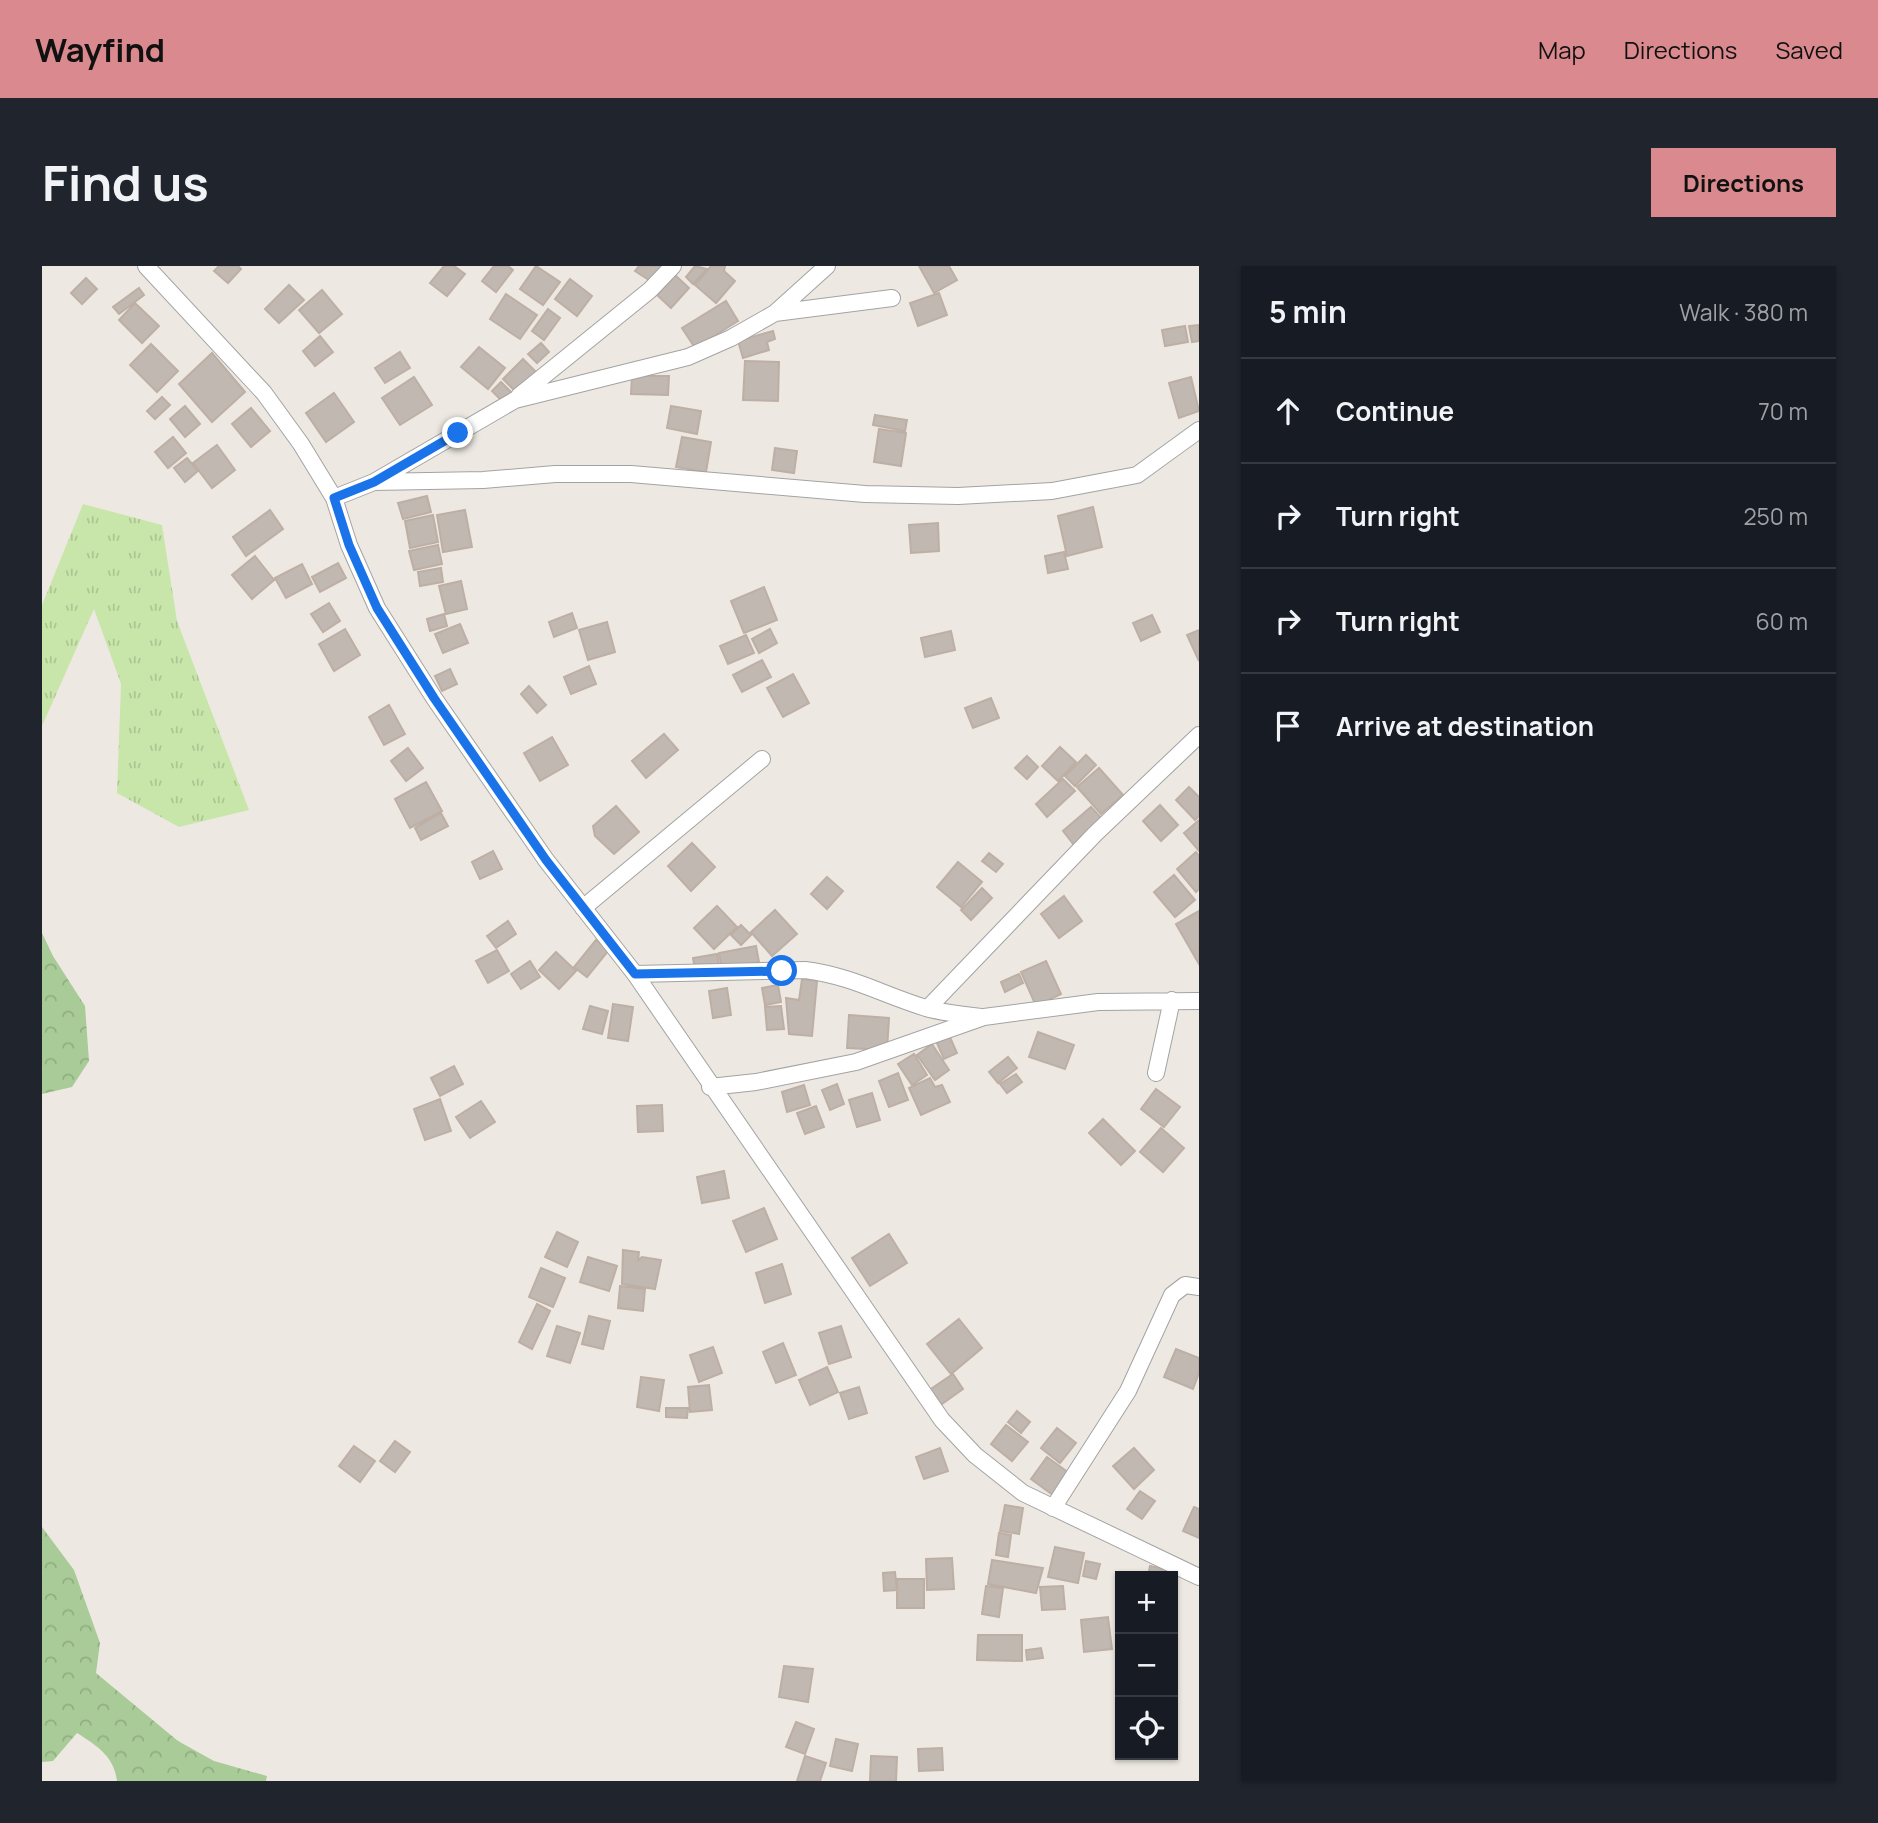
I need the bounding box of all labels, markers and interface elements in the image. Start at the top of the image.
text: Wayfind [35,27,165,72]
text: Map [1538,33,1586,66]
text: Directions [1624,33,1737,66]
text: Saved [1775,33,1843,66]
button: Directions [1651,148,1836,217]
text: Find us [42,149,209,216]
text: 5 min [1269,291,1347,332]
text: Walk · 380 m [1679,296,1808,328]
icon: ahead [1269,392,1307,430]
text: Continue [1336,393,1454,429]
text: 70 m [1758,395,1808,427]
route end [442,417,473,448]
icon: right [1269,497,1307,535]
text: Turn right [1336,498,1460,534]
text: 250 m [1743,500,1808,532]
icon: right [1269,602,1307,640]
text: Turn right [1336,603,1460,639]
text: 60 m [1756,605,1808,637]
icon: arrive [1269,707,1307,745]
text: Arrive at destination [1336,708,1594,744]
route start [766,955,797,986]
map controls [1115,1571,1178,1760]
button: + [1115,1571,1178,1634]
button: − [1115,1634,1178,1697]
button: locate [1115,1697,1178,1760]

